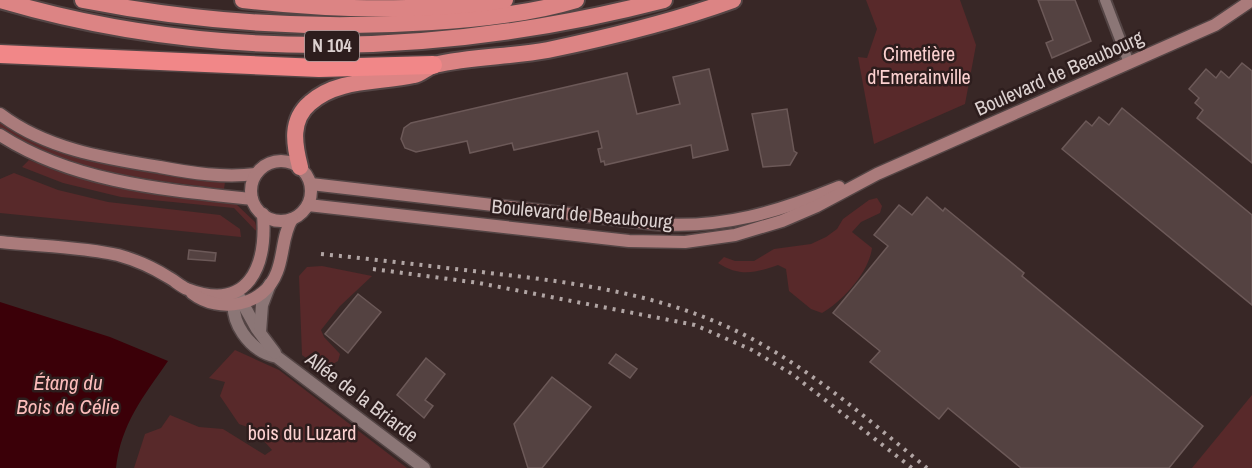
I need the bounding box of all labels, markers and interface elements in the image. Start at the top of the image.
street label: Boulevard de Beaubourg [970,23,1147,122]
road number: N 104 [305,31,359,61]
park label: Cimetière d'Emerainville [867,40,971,90]
street label: Boulevard de Beaubourg [490,192,674,235]
street label: Allée de la Briarde [300,345,424,448]
water label: Étang du Bois de Célie [16,368,120,421]
park label: bois du Luzard [248,419,356,446]

